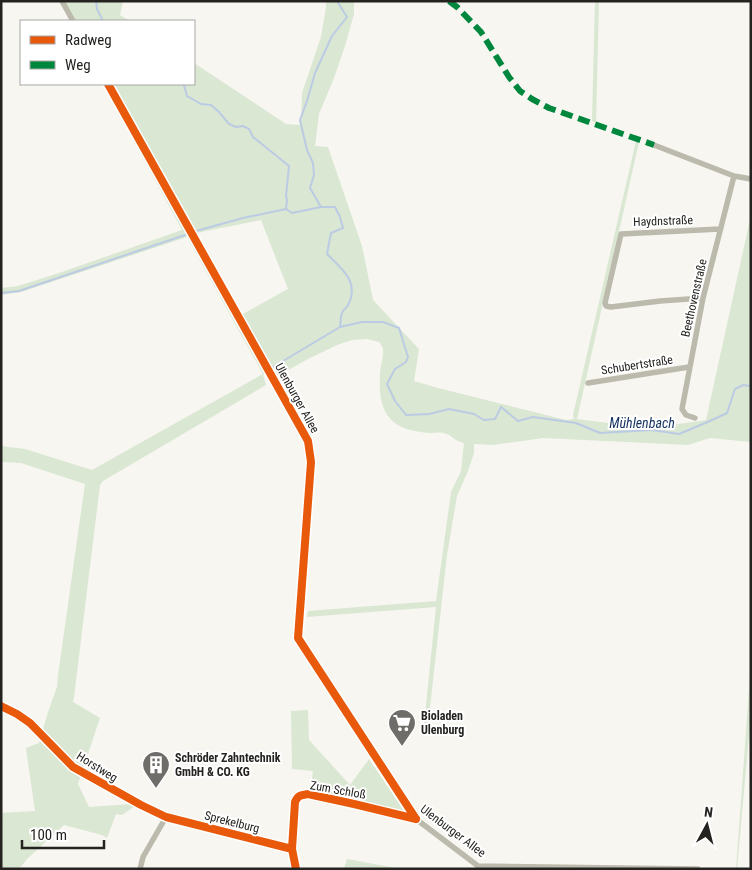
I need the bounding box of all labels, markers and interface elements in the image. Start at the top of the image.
legend [20,20,195,85]
text: Radweg [65,31,112,49]
text: Weg [65,56,91,74]
street label: Haydnstraße [633,213,694,229]
street label: Beethovenstraße [678,257,710,338]
street label: Schubertstraße [600,352,674,378]
street label: Ulenburger Allee [272,361,322,436]
water label: Mühlenbach [609,415,675,431]
supermarket icon: Bioladen Ulenburg [387,708,417,747]
place label: Bioladen Ulenburg [421,709,464,737]
street label: Horstweg [74,749,120,785]
building icon: Schröder Zahntechnik GmbH & CO. KG [141,750,171,789]
place label: Schröder Zahntechnik GmbH & CO. KG [175,751,281,779]
street label: Zum Schloß [309,778,367,802]
north arrow [682,800,732,850]
street label: Ulenburger Allee [418,802,489,860]
text: N [703,804,714,821]
street label: Sprekelburg [203,808,261,836]
scale bar [22,818,105,850]
text: 100 m [30,826,67,844]

